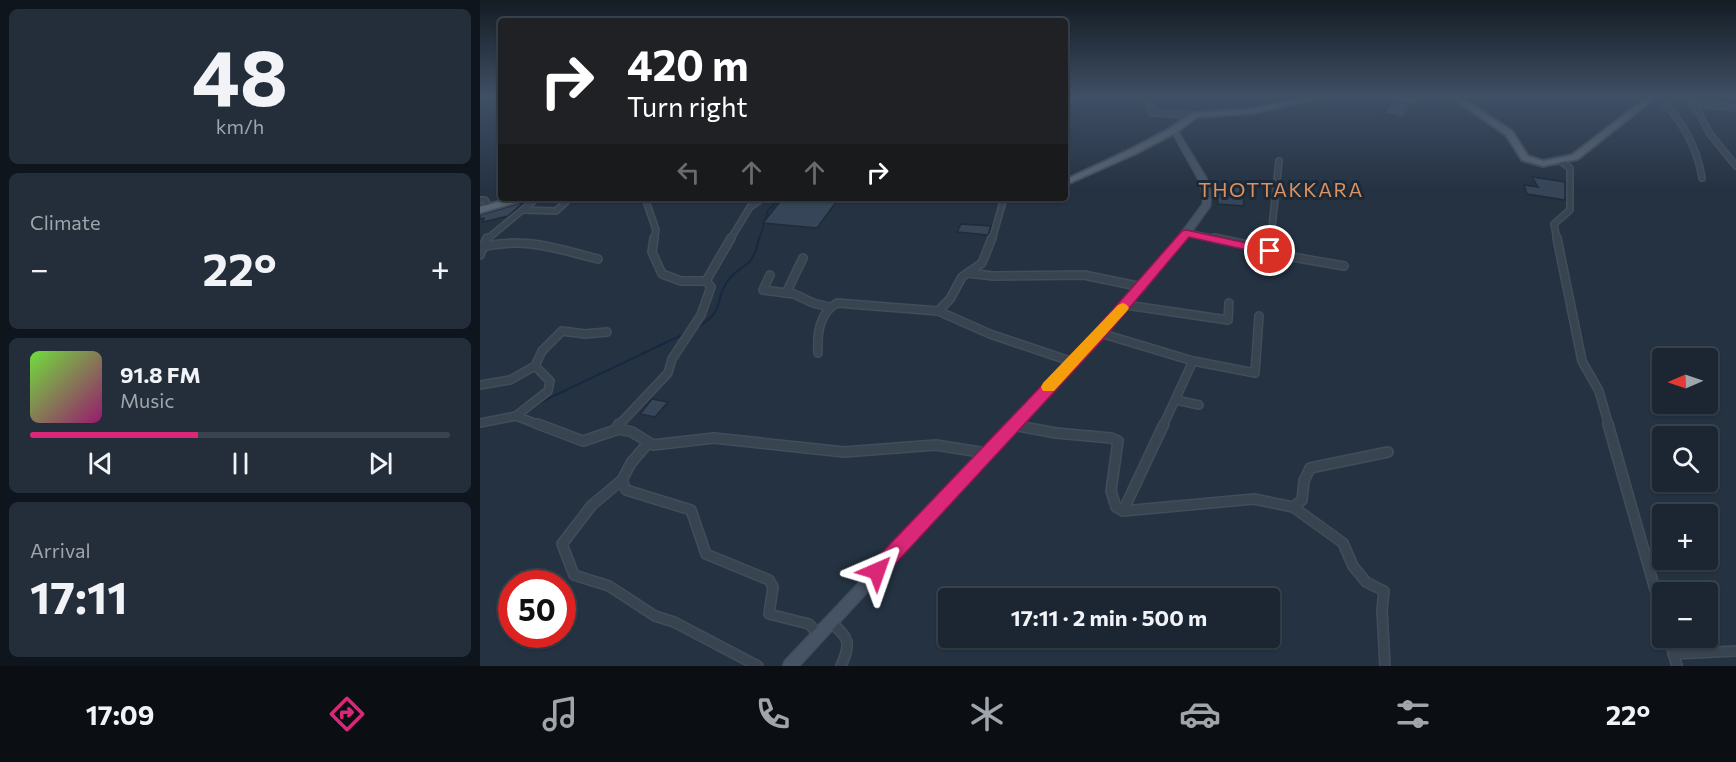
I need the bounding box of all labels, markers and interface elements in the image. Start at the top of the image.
text: 48 [192,27,288,122]
text: 420 m [627,38,749,90]
icon: right [528,42,606,120]
text: Turn right [627,90,747,123]
text: km/h [216,114,264,138]
icon: left [672,156,705,189]
icon: ahead [735,156,768,189]
icon: ahead [798,156,831,189]
icon: right [861,156,894,189]
district label: THOTTAKKARA [1198,177,1364,201]
text: Climate [30,210,100,234]
pin [1244,225,1295,276]
icon: arrive [1253,234,1286,267]
text: 22° [203,240,277,295]
text: − [30,247,49,288]
text: + [431,247,450,288]
north arrow [1652,348,1718,414]
map controls [1652,348,1718,648]
text: 91.8 FM [120,361,201,388]
text: Music [120,388,174,412]
button: search [1652,426,1718,492]
icon: previous [84,447,117,480]
icon: pause [224,447,257,480]
icon: next [364,447,397,480]
button: + [1652,504,1718,570]
text: Arrival [30,538,91,562]
position arrow [845,539,909,603]
text: 17:11 [30,568,128,623]
speed limit sign: 50 [498,570,576,648]
button: − [1652,582,1718,648]
text: 17:11 · 2 min · 500 m [1011,604,1207,631]
icon: directions [326,693,368,735]
icon: music [539,693,581,735]
icon: phone [752,693,794,735]
icon: climate [966,693,1008,735]
icon: car [1179,693,1221,735]
icon: filters [1392,693,1434,735]
text: 17:09 [86,698,154,731]
text: 22° [1606,698,1650,731]

